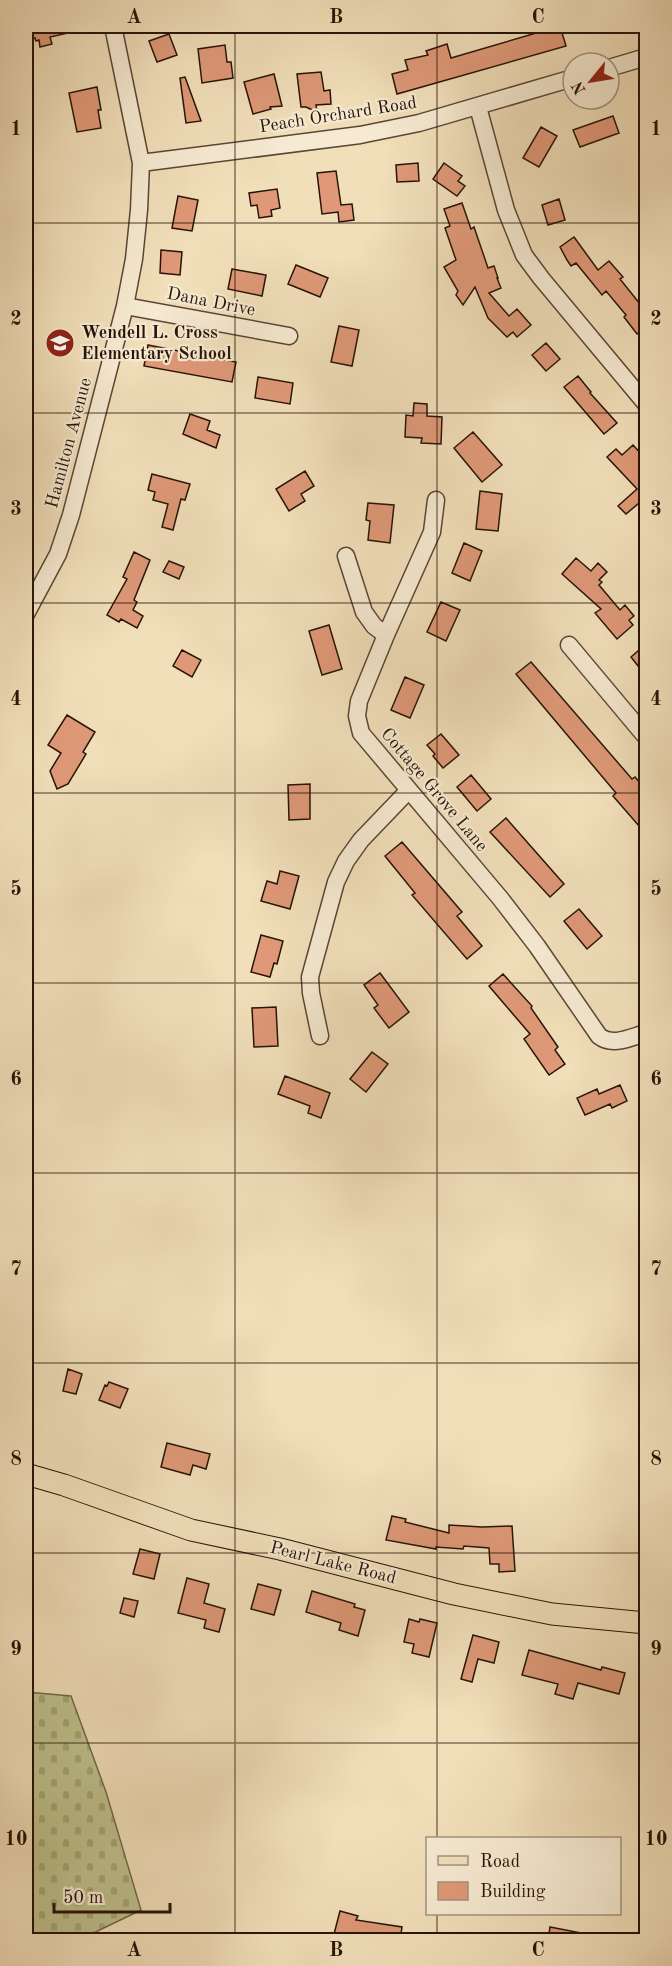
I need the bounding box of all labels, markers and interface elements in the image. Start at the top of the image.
text: A [126,8,142,28]
text: B [329,8,343,28]
text: C [531,8,545,28]
north arrow [561,51,621,111]
text: N [569,78,590,97]
street label: Peach Orchard Road [258,94,418,136]
text: 1 [10,120,22,140]
text: 1 [650,120,662,140]
street label: Dana Drive [165,285,257,319]
text: 2 [10,310,22,330]
text: 2 [650,310,662,330]
place label: Wendell L. Cross Elementary School [81,324,232,363]
school or university icon: Wendell L. Cross Elementary School [44,327,76,359]
street label: Hamilton Avenue [43,376,95,510]
text: 3 [10,500,22,520]
text: 3 [650,500,662,520]
text: 4 [10,690,22,710]
text: 4 [650,690,662,710]
street label: Cottage Grove Lane [377,725,491,855]
text: 5 [10,879,22,900]
text: 5 [650,879,662,900]
text: 6 [10,1070,22,1090]
text: 6 [650,1070,662,1090]
text: 7 [10,1260,22,1280]
text: 7 [650,1260,662,1280]
text: 8 [10,1450,22,1470]
text: 8 [650,1450,662,1470]
street label: Pearl Lake Road [268,1539,398,1587]
text: 9 [10,1640,22,1660]
text: 9 [650,1640,662,1660]
text: 10 [4,1830,28,1850]
text: 10 [644,1830,668,1850]
legend [426,1837,621,1915]
text: Road [480,1853,520,1871]
scale bar [54,1876,170,1914]
text: Building [480,1883,546,1901]
text: 50 m [63,1889,103,1907]
text: A [126,1941,142,1961]
text: B [329,1941,343,1961]
text: C [531,1941,545,1961]

